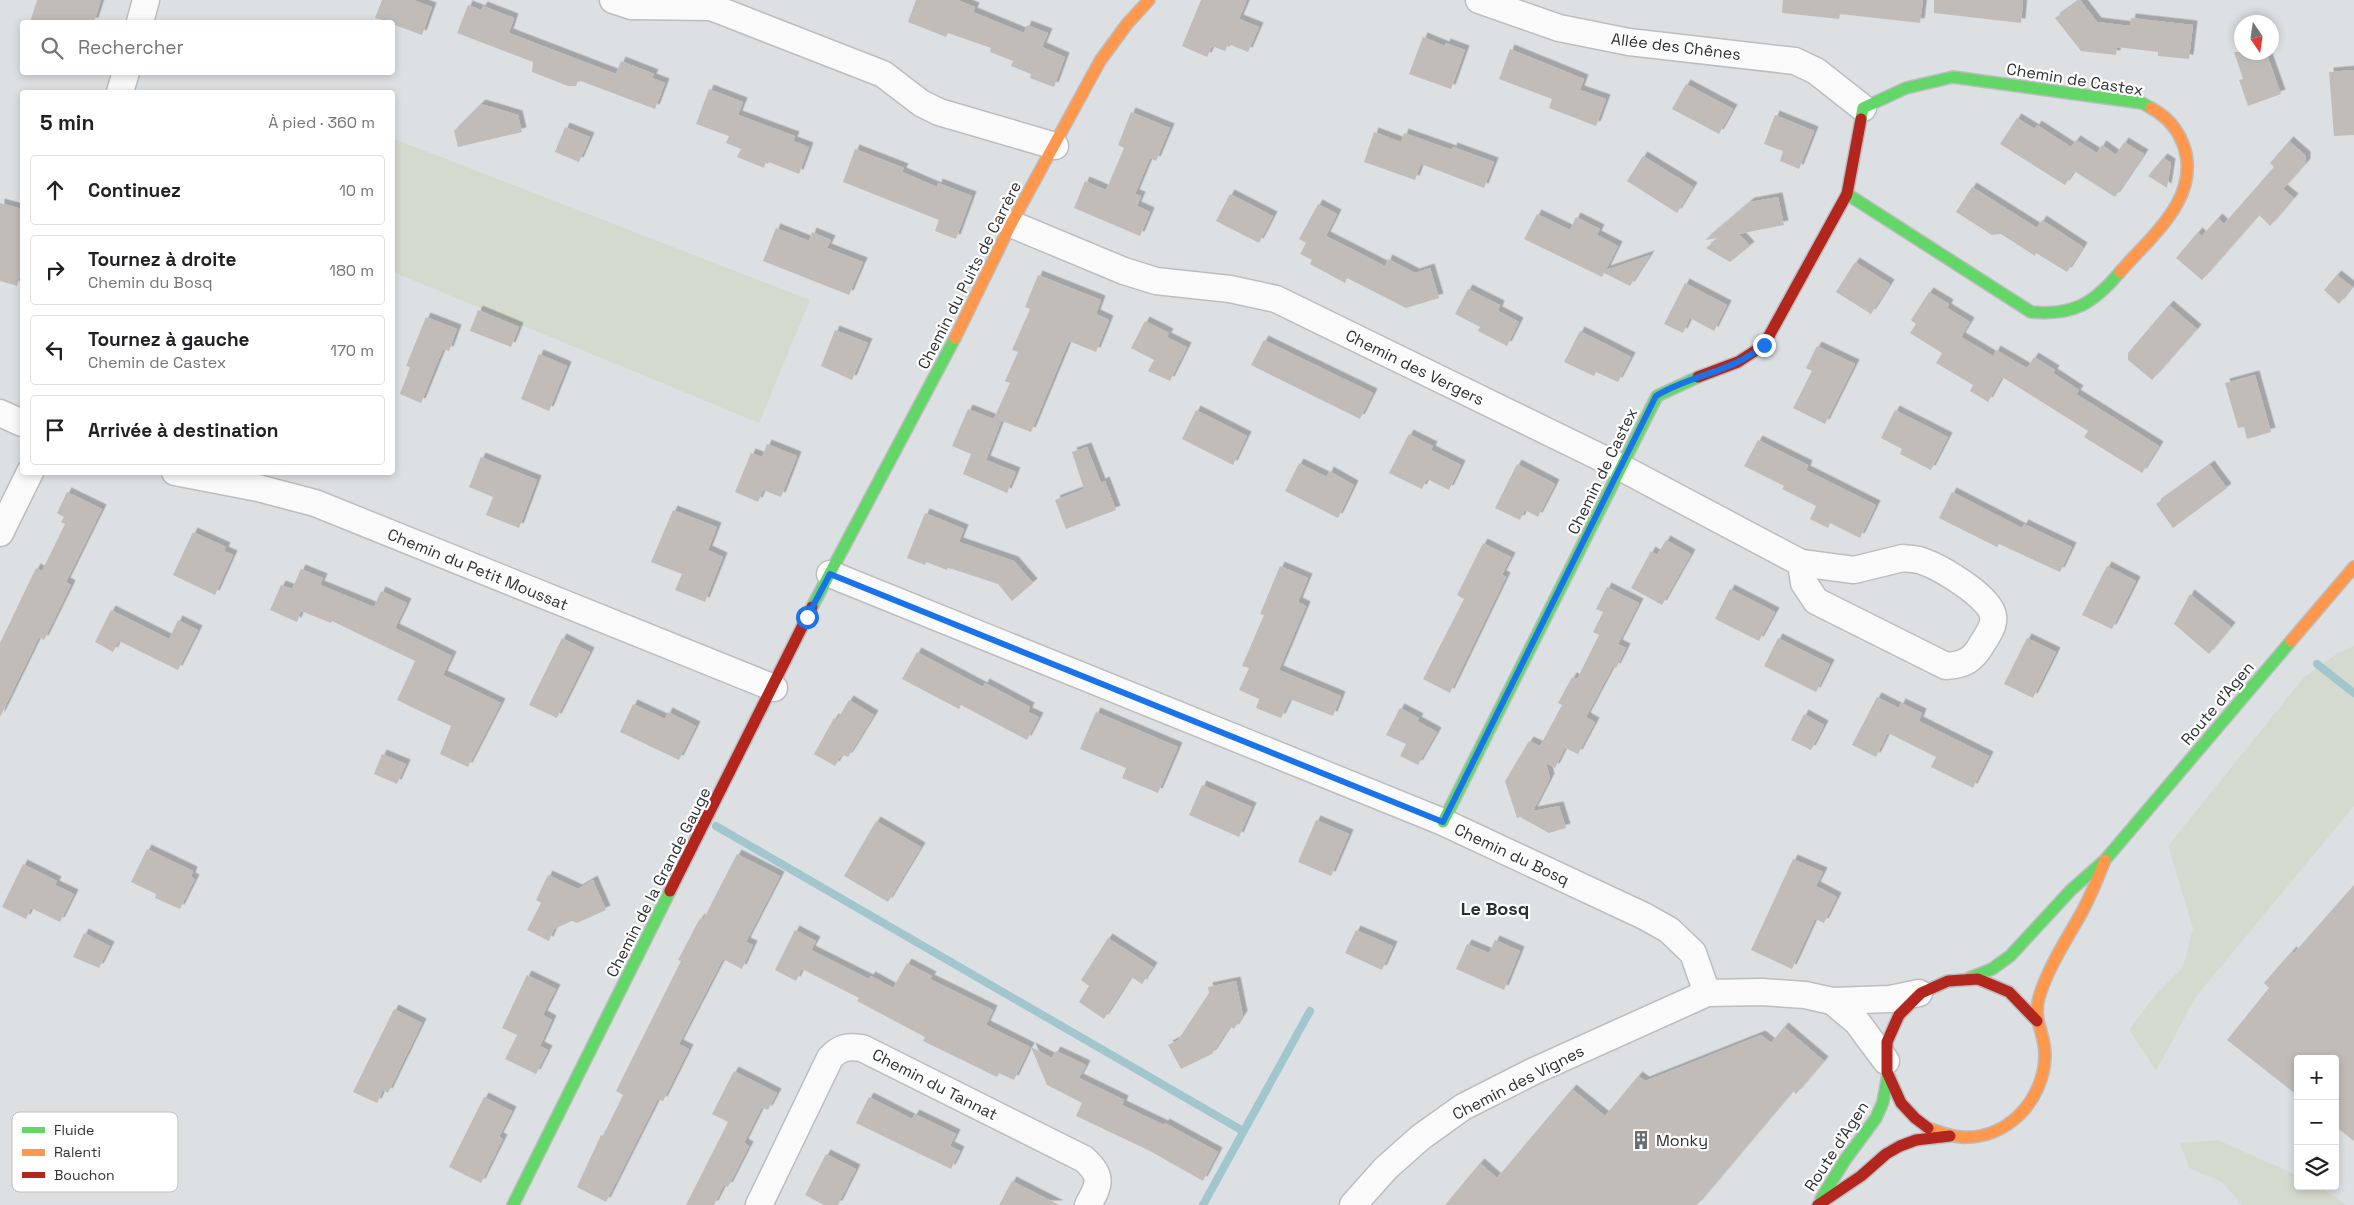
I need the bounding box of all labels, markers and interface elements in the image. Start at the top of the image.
north arrow [2234,15,2279,60]
search box [20,20,395,75]
street label: Allée des Chênes [1610,28,1742,65]
icon: search [38,34,66,62]
text: Rechercher [78,35,184,60]
street label: Chemin de Castex [2005,58,2145,101]
text: 5 min [40,109,94,136]
text: À pied · 360 m [268,112,375,133]
icon: ahead [41,176,69,204]
text: Continuez [88,178,181,203]
street label: Chemin du Puits de Carrère [913,178,1026,373]
text: 10 m [339,180,374,201]
text: Tournez à droite [88,247,237,272]
icon: right [41,256,69,284]
text: 180 m [329,260,374,281]
text: Chemin du Bosq [88,272,213,293]
street label: Chemin des Vergers [1342,325,1488,410]
text: Tournez à gauche [88,327,250,352]
route end [1753,334,1776,357]
icon: left [41,336,69,364]
text: 170 m [330,340,374,361]
text: Chemin de Castex [88,352,226,373]
street label: Chemin de Castex [1563,405,1642,538]
icon: arrive [41,416,69,444]
text: Arrivée à destination [88,418,278,443]
street label: Chemin du Petit Moussat [384,524,571,615]
route start [796,606,819,629]
street label: Route d'Agen [2176,657,2259,750]
street label: Chemin de la Grande Gauge [601,784,716,981]
street label: Chemin du Bosq [1451,819,1573,890]
district label: Le Bosq [1461,897,1529,920]
street label: Chemin des Vignes [1449,1040,1588,1125]
street label: Chemin du Tannat [869,1044,1001,1125]
map controls [2294,1055,2339,1190]
button: + [2294,1055,2339,1100]
street label: Route d'Agen [1800,1097,1873,1195]
button: − [2294,1100,2339,1145]
legend [12,1112,178,1192]
text: Fluide [54,1121,94,1139]
building icon: Monky [1630,1129,1652,1151]
place label: Monky [1656,1130,1708,1151]
text: Ralenti [54,1143,101,1161]
button: layers [2294,1145,2339,1190]
text: Bouchon [54,1166,115,1184]

